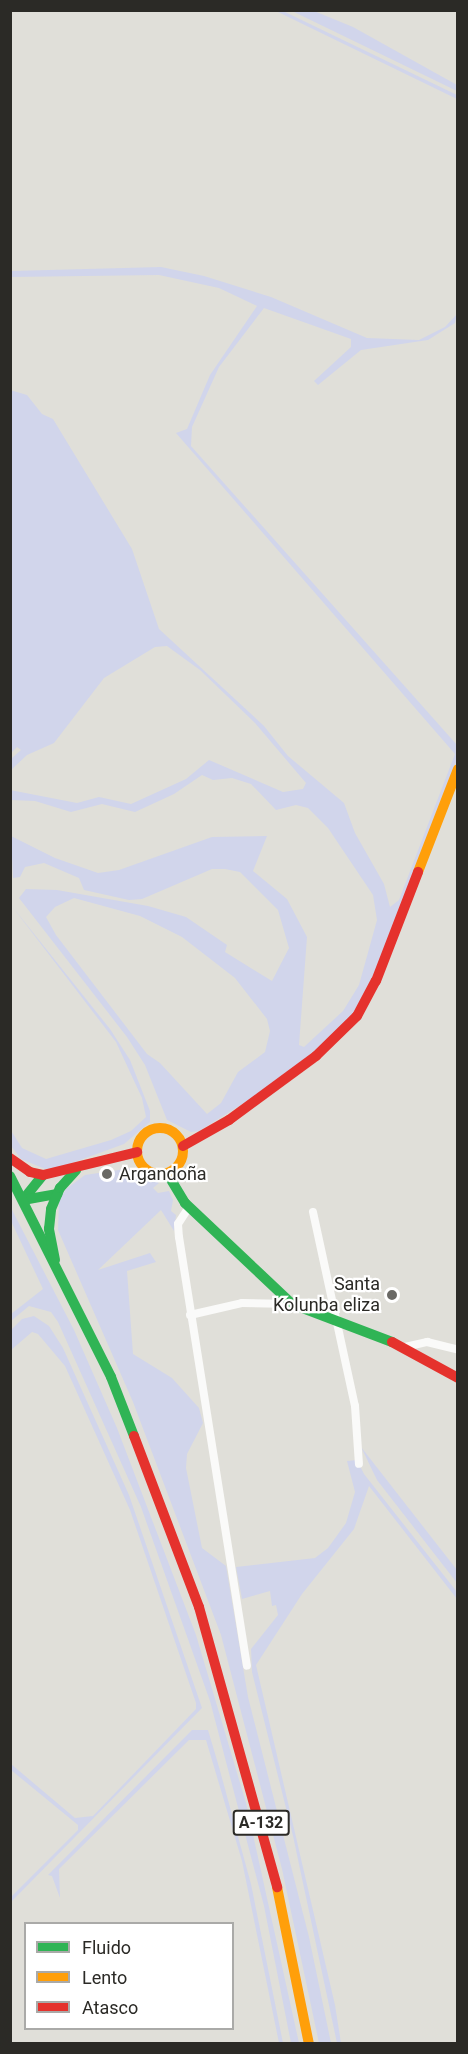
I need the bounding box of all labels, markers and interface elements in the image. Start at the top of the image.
place label: Argandoña [119,1163,207,1185]
marker: Argandoña [100,1167,114,1181]
place label: Santa Kolunba eliza [273,1274,380,1316]
marker: Santa Kolunba eliza [385,1288,399,1302]
road number: A-132 [232,1810,290,1836]
legend [24,1922,234,2030]
text: Fluido [82,1937,131,1958]
text: Lento [82,1967,127,1988]
text: Atasco [82,1997,138,2018]

